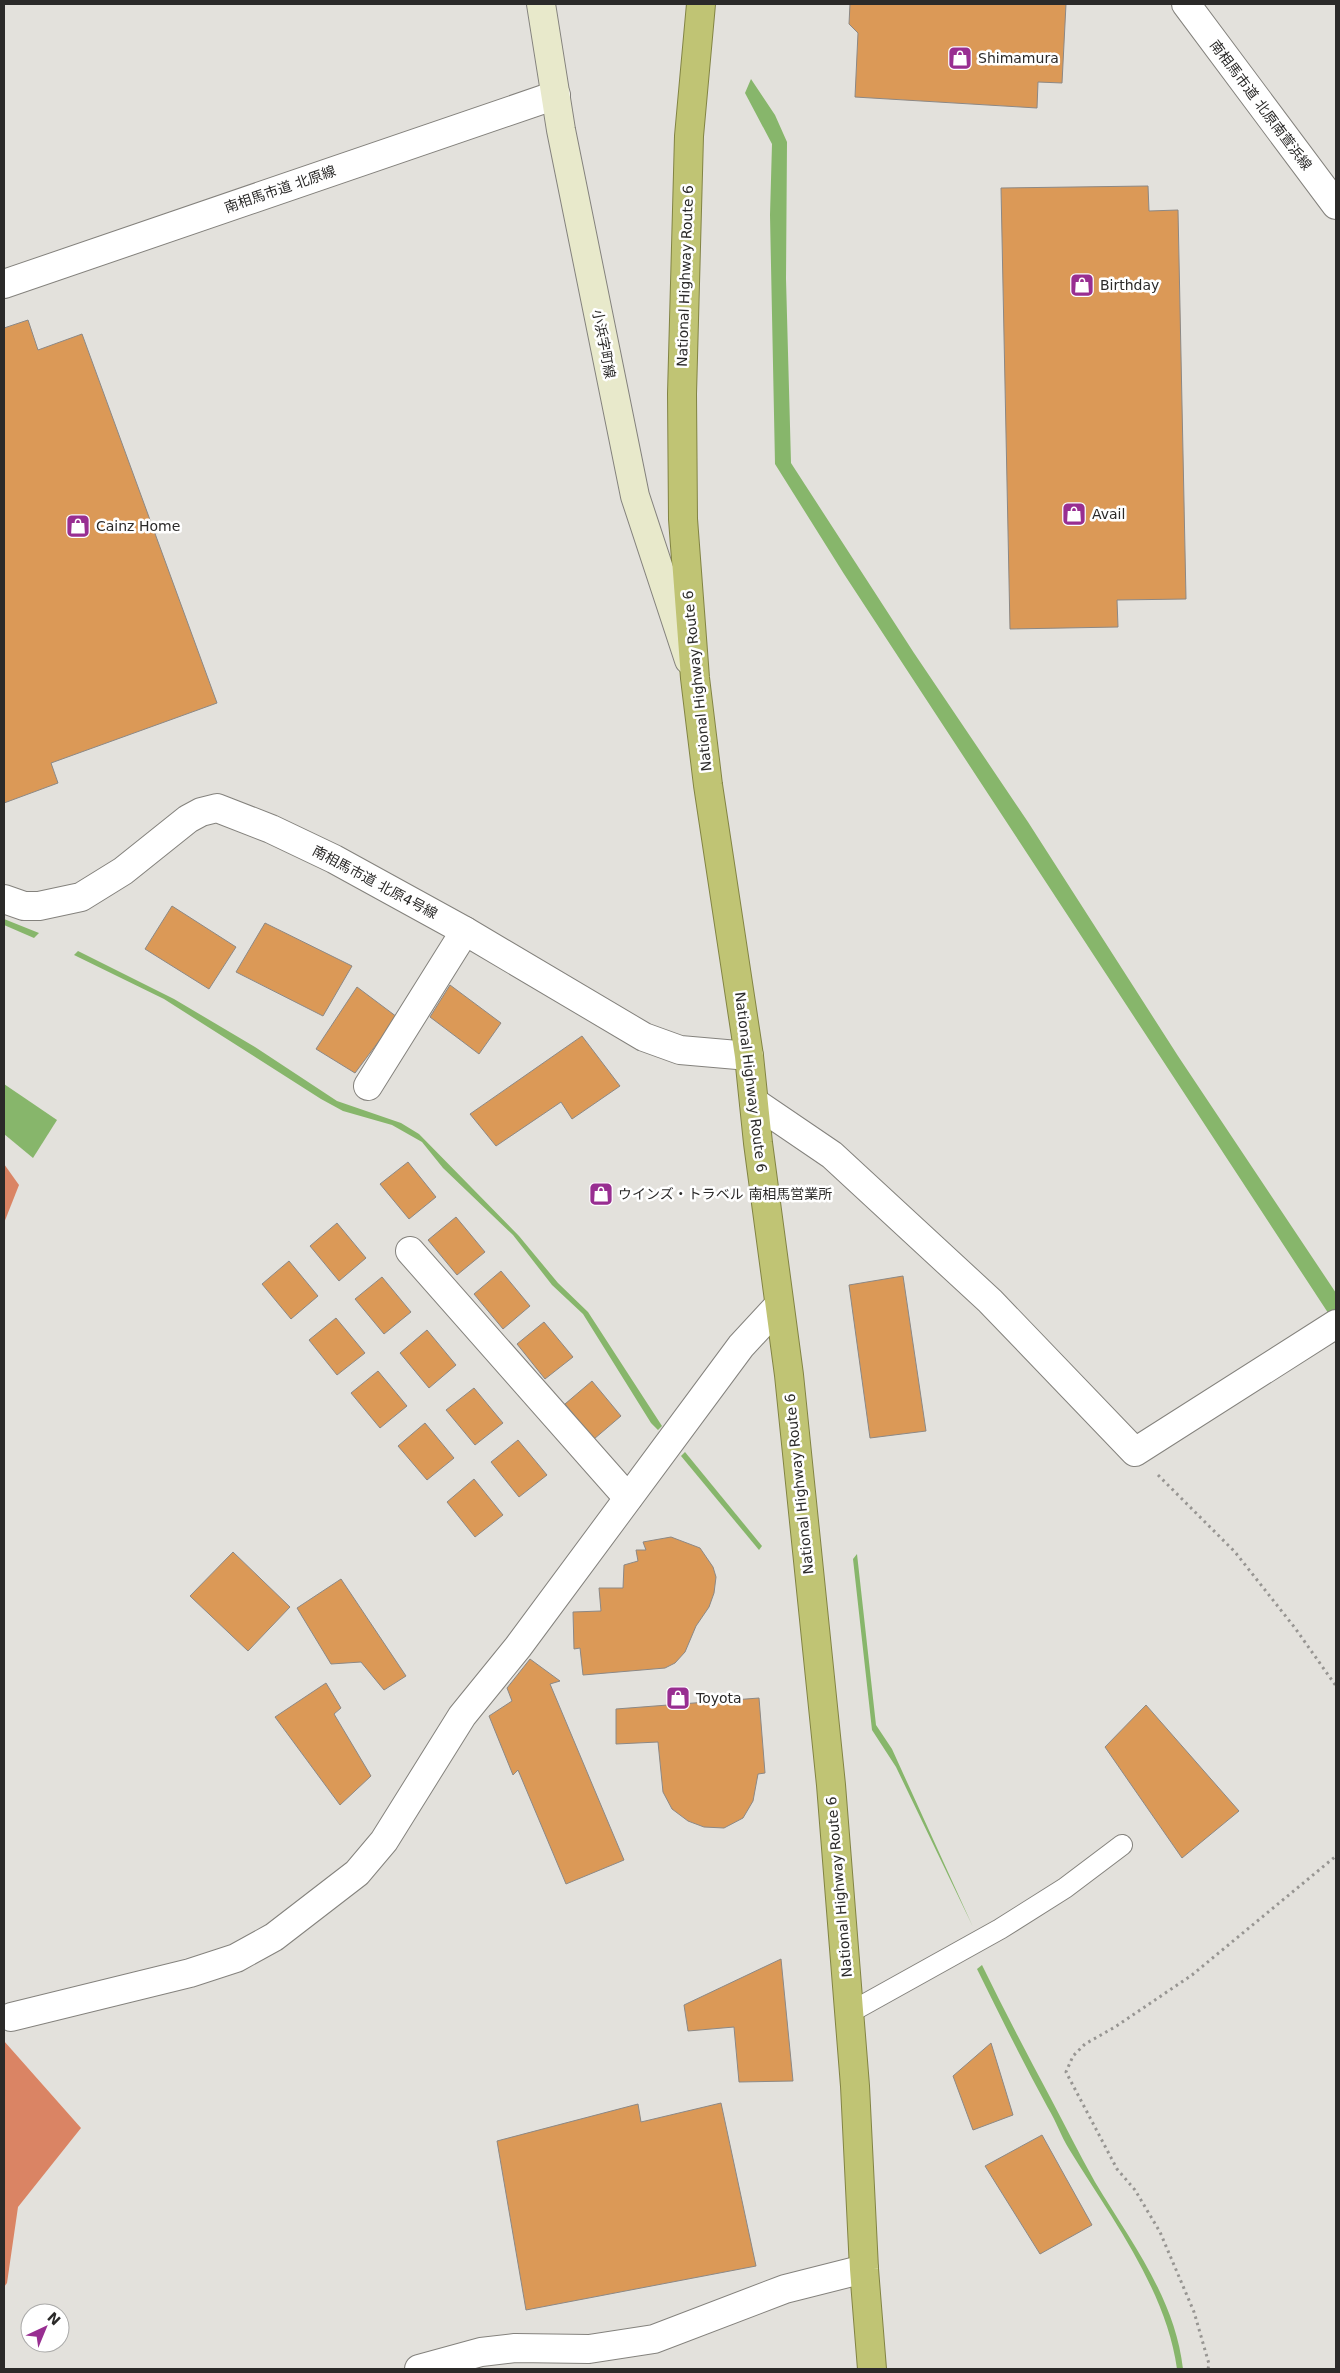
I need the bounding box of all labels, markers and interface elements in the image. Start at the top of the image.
street label: 南相馬市道 北原南萱浜線 [1207,37,1315,173]
shop icon: Shimamura [947,45,973,71]
place label: Shimamura [978,50,1059,66]
street label: 南相馬市道 北原線 [222,162,338,216]
street label: National Highway Route 6 [674,185,696,367]
shop icon: Birthday [1069,272,1095,298]
place label: Birthday [1100,277,1159,293]
street label: 小浜字町線 [589,308,619,380]
shop icon: Avail [1061,501,1087,527]
place label: Avail [1092,506,1125,522]
shop icon: Cainz Home [65,513,91,539]
place label: Cainz Home [96,518,180,534]
street label: National Highway Route 6 [680,590,714,772]
street label: 南相馬市道 北原4号線 [310,842,440,922]
street label: National Highway Route 6 [732,991,770,1173]
shop icon: ウインズ・トラベル 南相馬営業所 [588,1181,614,1207]
place label: ウインズ・トラベル 南相馬営業所 [618,1186,832,1202]
street label: National Highway Route 6 [782,1393,816,1575]
shop icon: Toyota [665,1685,691,1711]
place label: Toyota [695,1690,742,1706]
street label: National Highway Route 6 [823,1796,855,1978]
north arrow [20,2303,70,2353]
text: N [44,2309,64,2328]

